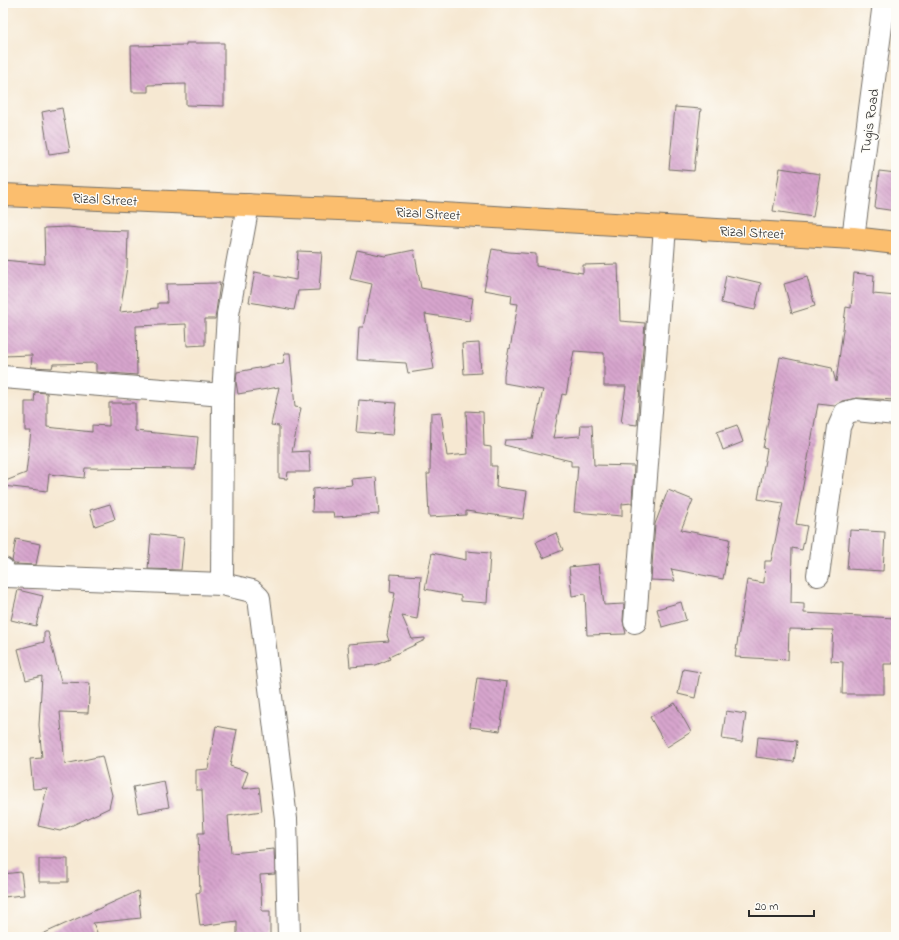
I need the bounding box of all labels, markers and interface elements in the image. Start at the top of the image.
street label: Tugis Road [856,87,886,155]
street label: Rizal Street [72,188,138,213]
street label: Rizal Street [395,202,461,227]
street label: Rizal Street [719,221,785,246]
scale bar [749,892,814,918]
text: 20 m [755,898,778,916]

